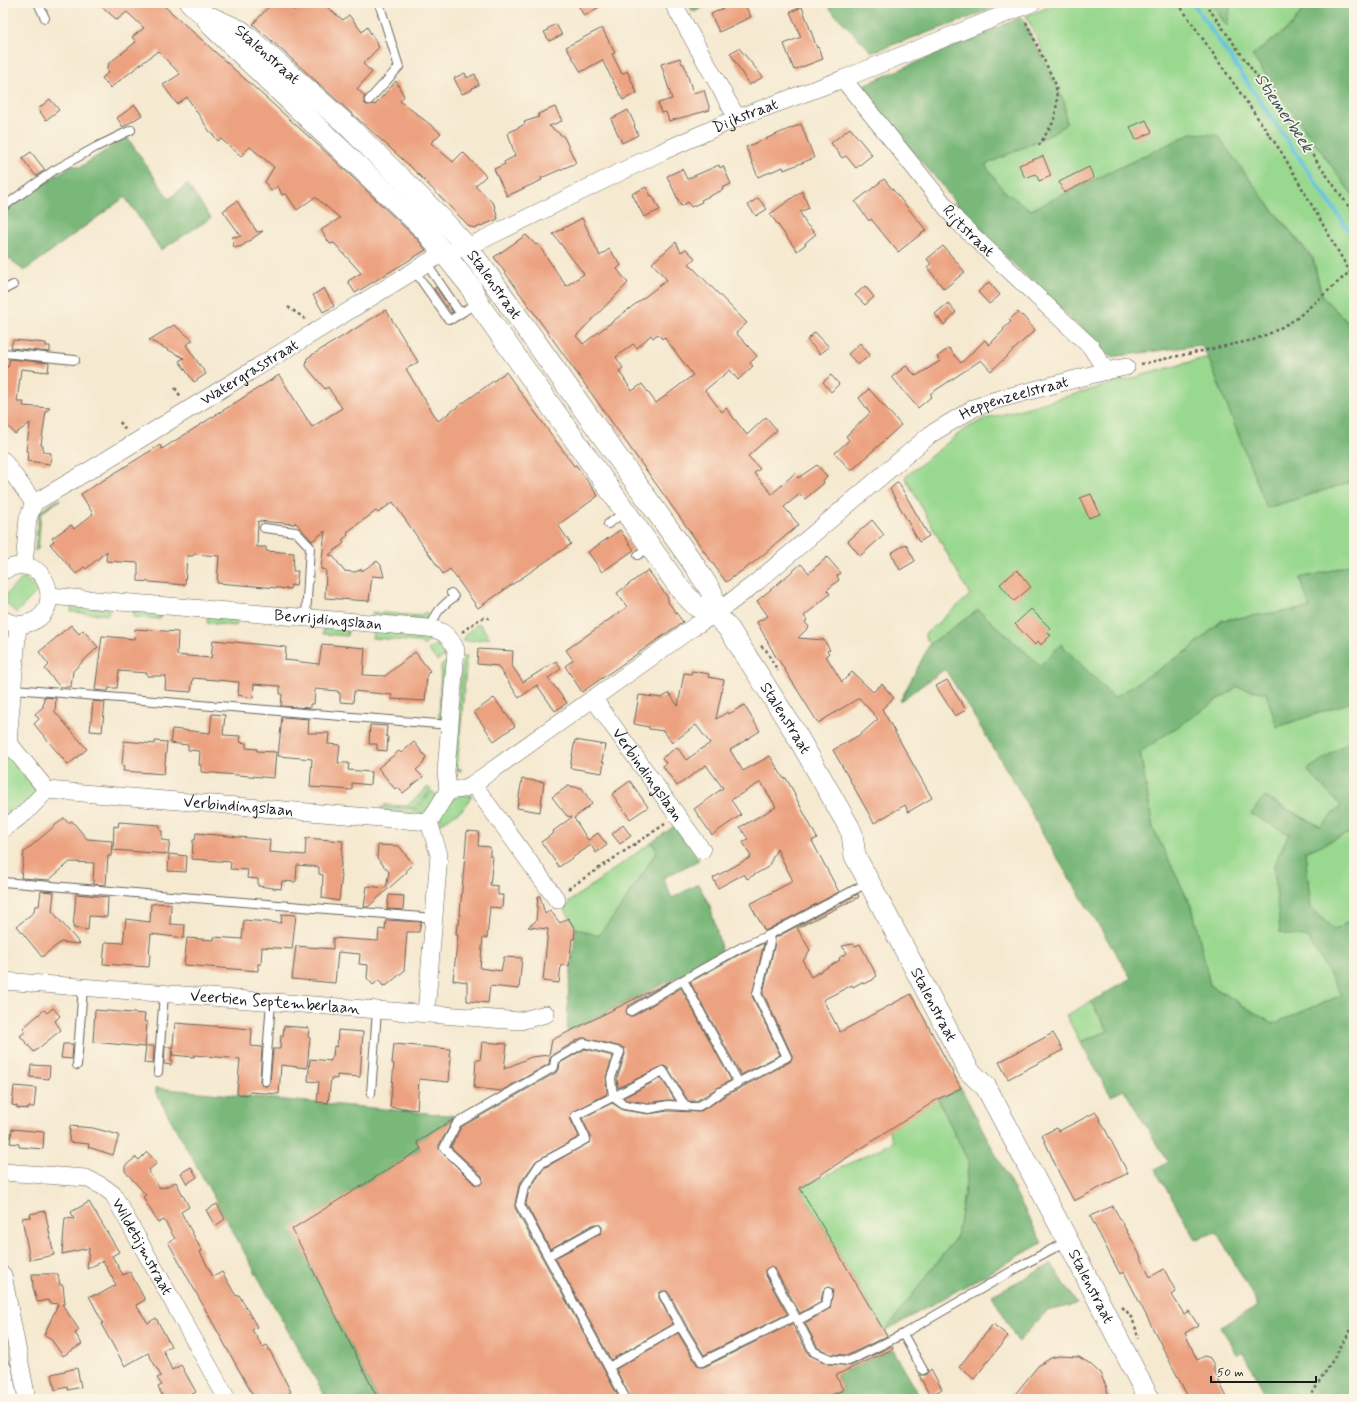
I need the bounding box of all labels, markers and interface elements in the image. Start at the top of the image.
street label: Stalenstraat [232,19,305,89]
water label: Stiemerbeek [1250,69,1319,158]
street label: Dijkstraat [710,93,781,138]
street label: Rijtstraat [938,200,999,262]
street label: Stalenstraat [462,245,527,323]
street label: Watergrasstraat [197,334,302,410]
street label: Heppenzeelstraat [955,371,1070,425]
street label: Bevrijdingslaan [273,605,383,635]
street label: Stalenstraat [755,678,816,758]
street label: Verbindingslaan [607,724,688,825]
street label: Verbindingslaan [183,791,294,821]
street label: Stalenstraat [906,964,962,1045]
street label: Veertien Septemberlaan [189,985,361,1019]
street label: Wildetijmstraat [107,1194,178,1299]
street label: Stalenstraat [1063,1245,1119,1327]
scale bar [1211,1358,1316,1384]
text: 50 m [1217,1365,1244,1381]

